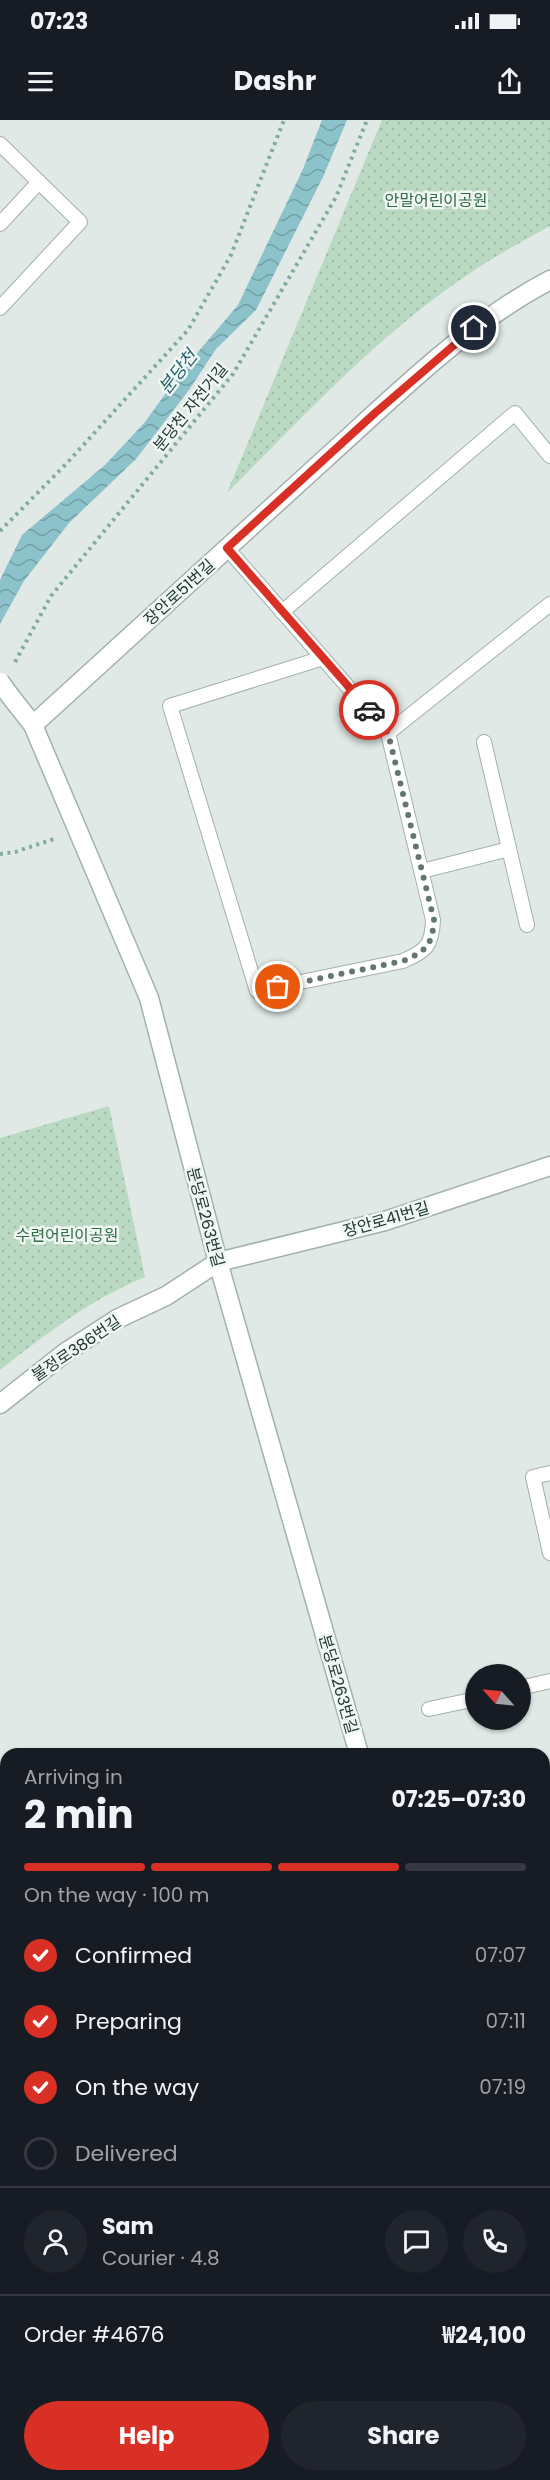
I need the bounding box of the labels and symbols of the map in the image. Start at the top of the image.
park label: 안말어린이공원 [384,189,488,212]
pin [448,302,499,353]
water label: 분당천 [152,343,204,399]
street label: 분당천 자전거길 [148,358,233,456]
street label: 장안로51번길 [139,554,220,631]
courier [339,680,399,740]
pin [252,961,303,1012]
street label: 분당로263번길 [181,1165,230,1270]
street label: 장안로41번길 [340,1196,432,1243]
park label: 수련어린이공원 [15,1224,119,1247]
street label: 불정로386번길 [27,1310,126,1387]
street label: 분당로263번길 [313,1632,364,1737]
north arrow [465,1664,531,1730]

